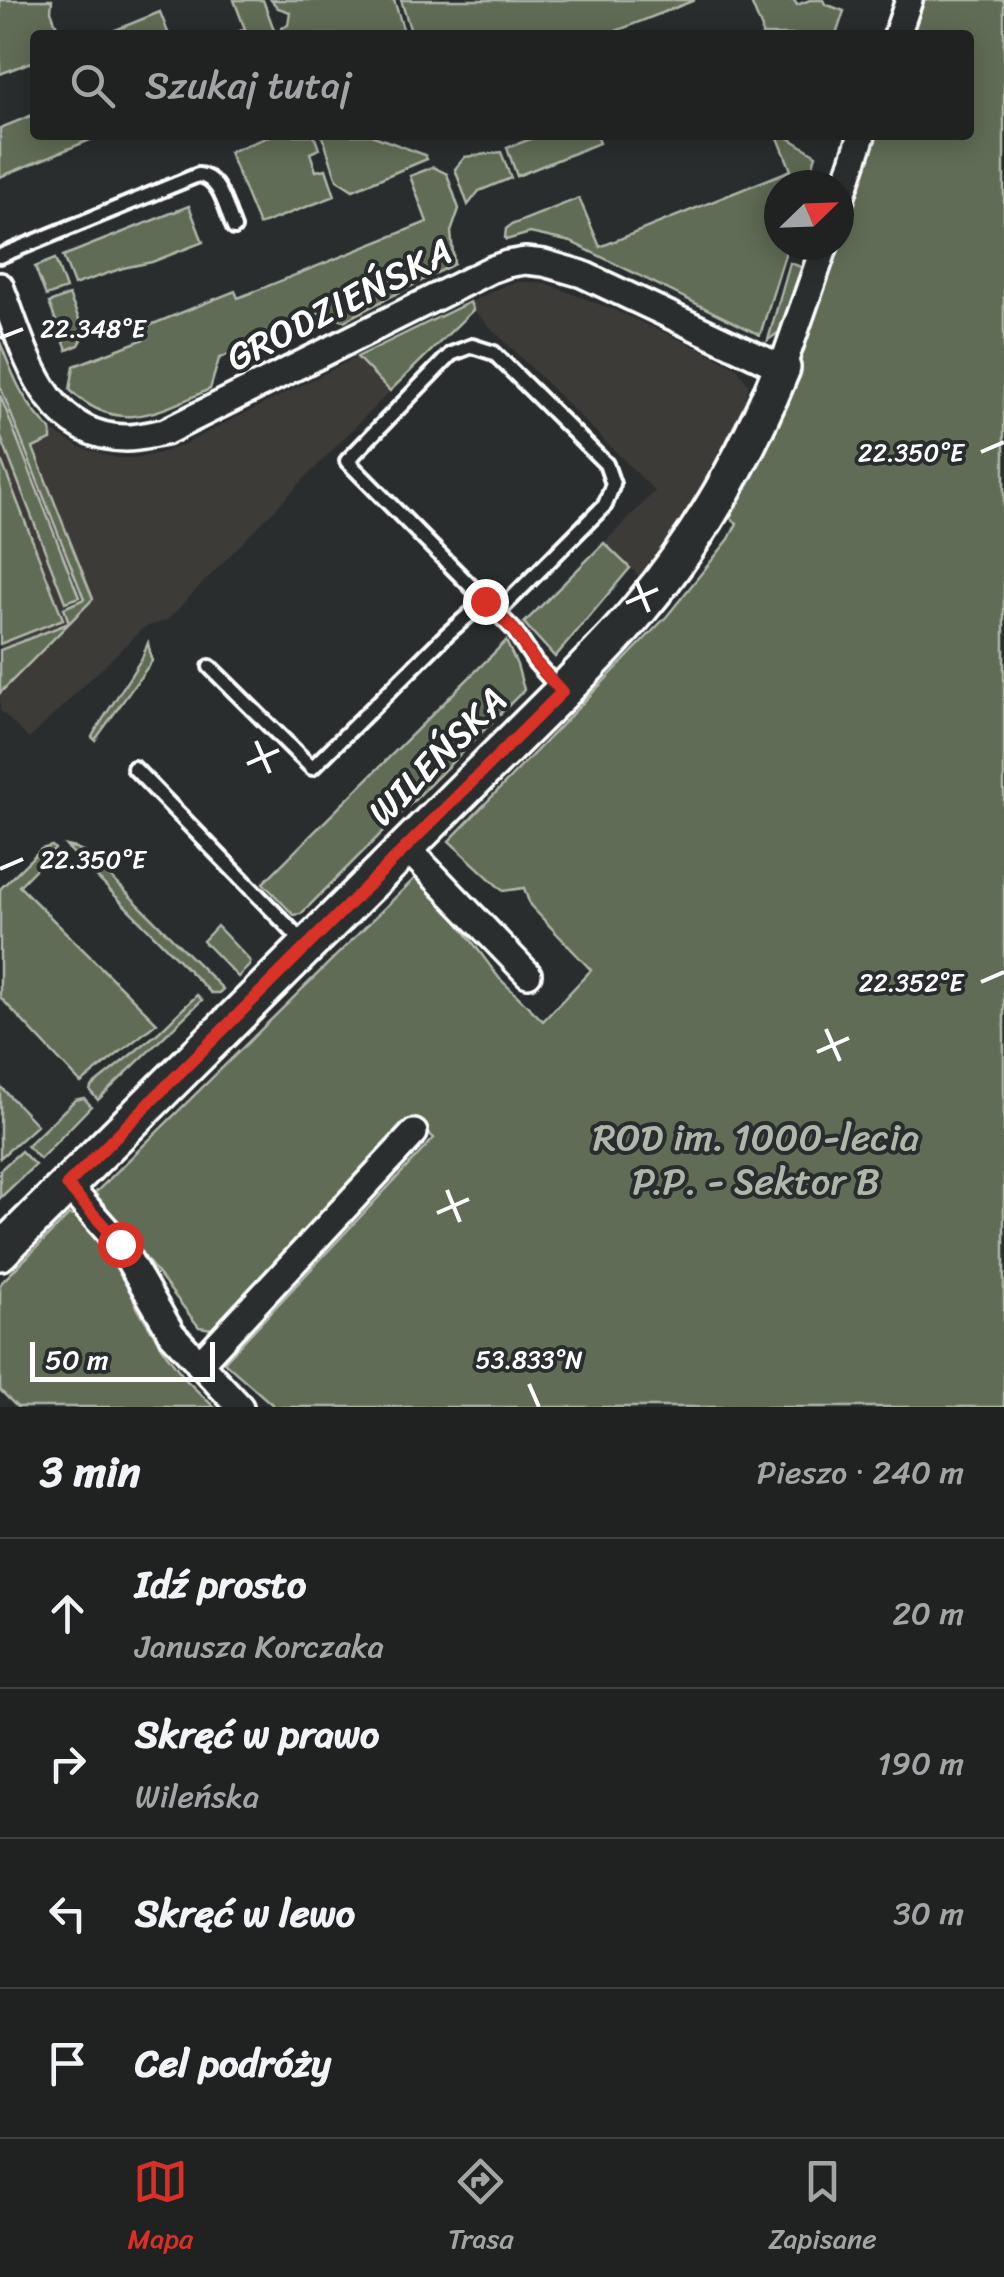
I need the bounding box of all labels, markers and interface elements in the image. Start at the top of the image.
search box [30,30,974,140]
text: Szukaj tutaj [145,52,351,119]
icon: search [65,58,120,113]
north arrow [764,170,854,260]
street label: GRODZIEŃSKA [214,218,465,390]
text: 22.348°E [40,306,148,351]
text: 22.350°E [858,430,966,475]
route end [463,579,509,625]
street label: WILEŃSKA [351,670,524,843]
text: 22.350°E [40,837,148,882]
text: 22.352°E [859,960,965,1005]
park label: ROD im. 1000-lecia P.P. - Sektor B [593,1104,919,1215]
route start [98,1222,144,1268]
text: 50 m [45,1335,109,1384]
scale bar [30,1337,215,1382]
text: 53.833°N [475,1337,583,1382]
text: 3 min [40,1435,140,1509]
text: Pieszo · 240 m [757,1444,964,1501]
text: Idź prosto [135,1551,306,1618]
text: 20 m [892,1585,964,1642]
icon: ahead [40,1586,95,1641]
text: Janusza Korczaka [135,1618,384,1675]
text: Skręć w prawo [135,1701,379,1768]
text: 190 m [878,1735,964,1792]
icon: right [40,1736,95,1791]
text: Wileńska [135,1768,259,1825]
text: Skręć w lewo [135,1880,355,1947]
text: 30 m [893,1885,964,1942]
icon: left [40,1886,95,1941]
text: Cel podróży [135,2030,331,2097]
icon: arrive [40,2036,95,2091]
tab: Mapa [127,2154,193,2263]
tab: Trasa [448,2154,513,2263]
tab: Zapisane [768,2154,877,2263]

